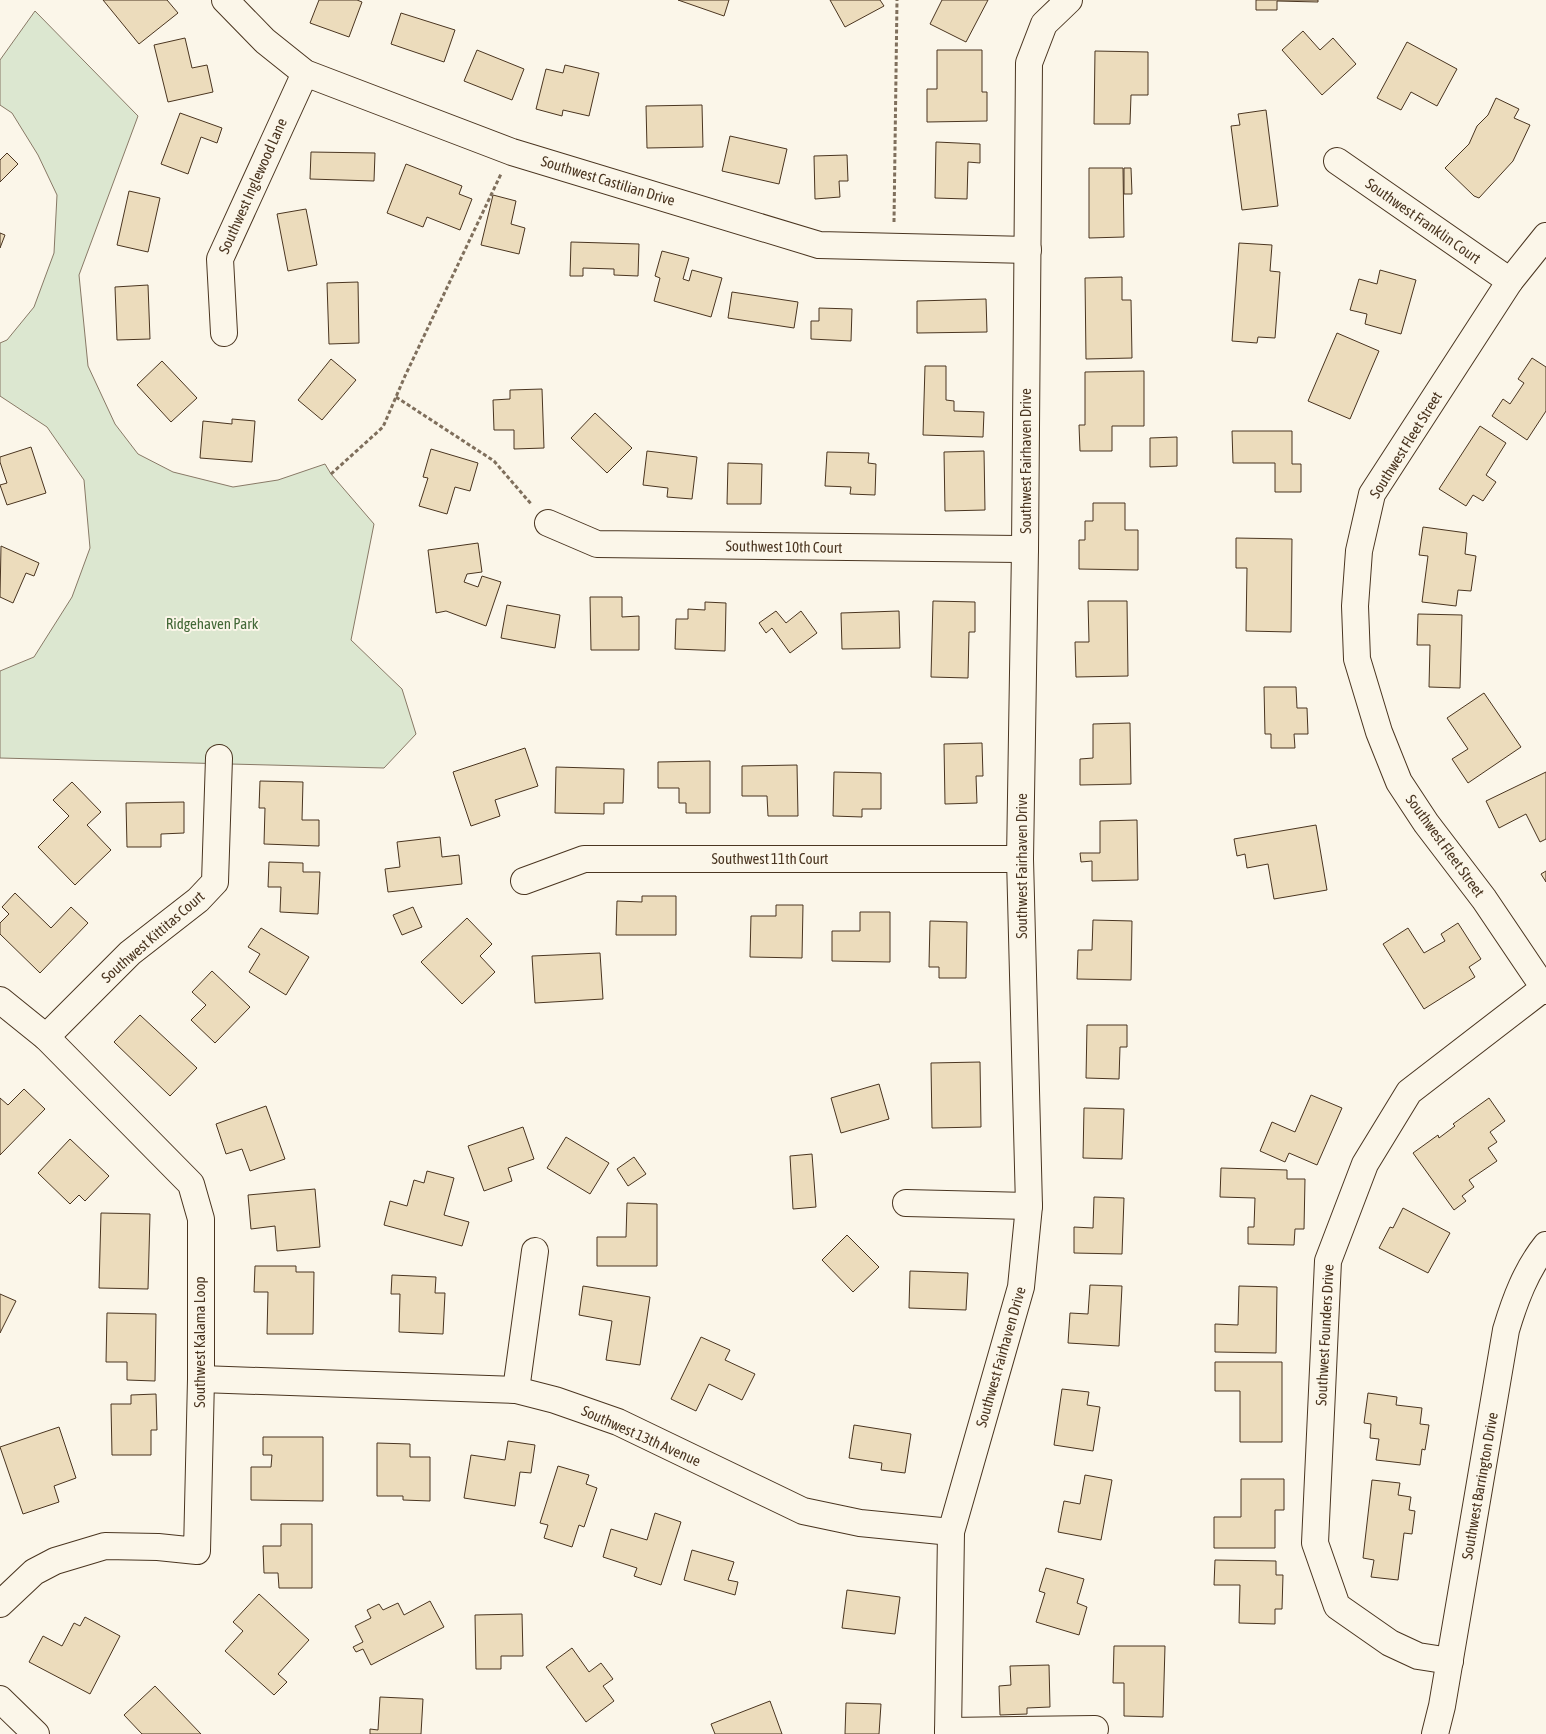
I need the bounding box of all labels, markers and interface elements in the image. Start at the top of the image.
street label: Southwest Inglewood Lane [215,115,290,256]
street label: Southwest Castilian Drive [539,152,677,209]
street label: Southwest Franklin Court [1362,174,1484,267]
street label: Southwest Fairhaven Drive [1017,388,1034,534]
street label: Southwest Fleet Street [1366,388,1445,501]
street label: Southwest 10th Court [725,537,843,556]
park label: Ridgehaven Park [166,615,259,632]
street label: Southwest Fleet Street [1403,791,1488,900]
street label: Southwest Fairhaven Drive [1013,793,1030,939]
street label: Southwest 11th Court [712,850,828,867]
street label: Southwest Kittitas Court [98,887,208,986]
street label: Southwest Founders Drive [1312,1264,1337,1406]
street label: Southwest Kalama Loop [191,1276,208,1408]
street label: Southwest Fairhaven Drive [972,1284,1029,1429]
street label: Southwest 13th Avenue [579,1402,704,1470]
street label: Southwest Barrington Drive [1458,1411,1501,1561]

